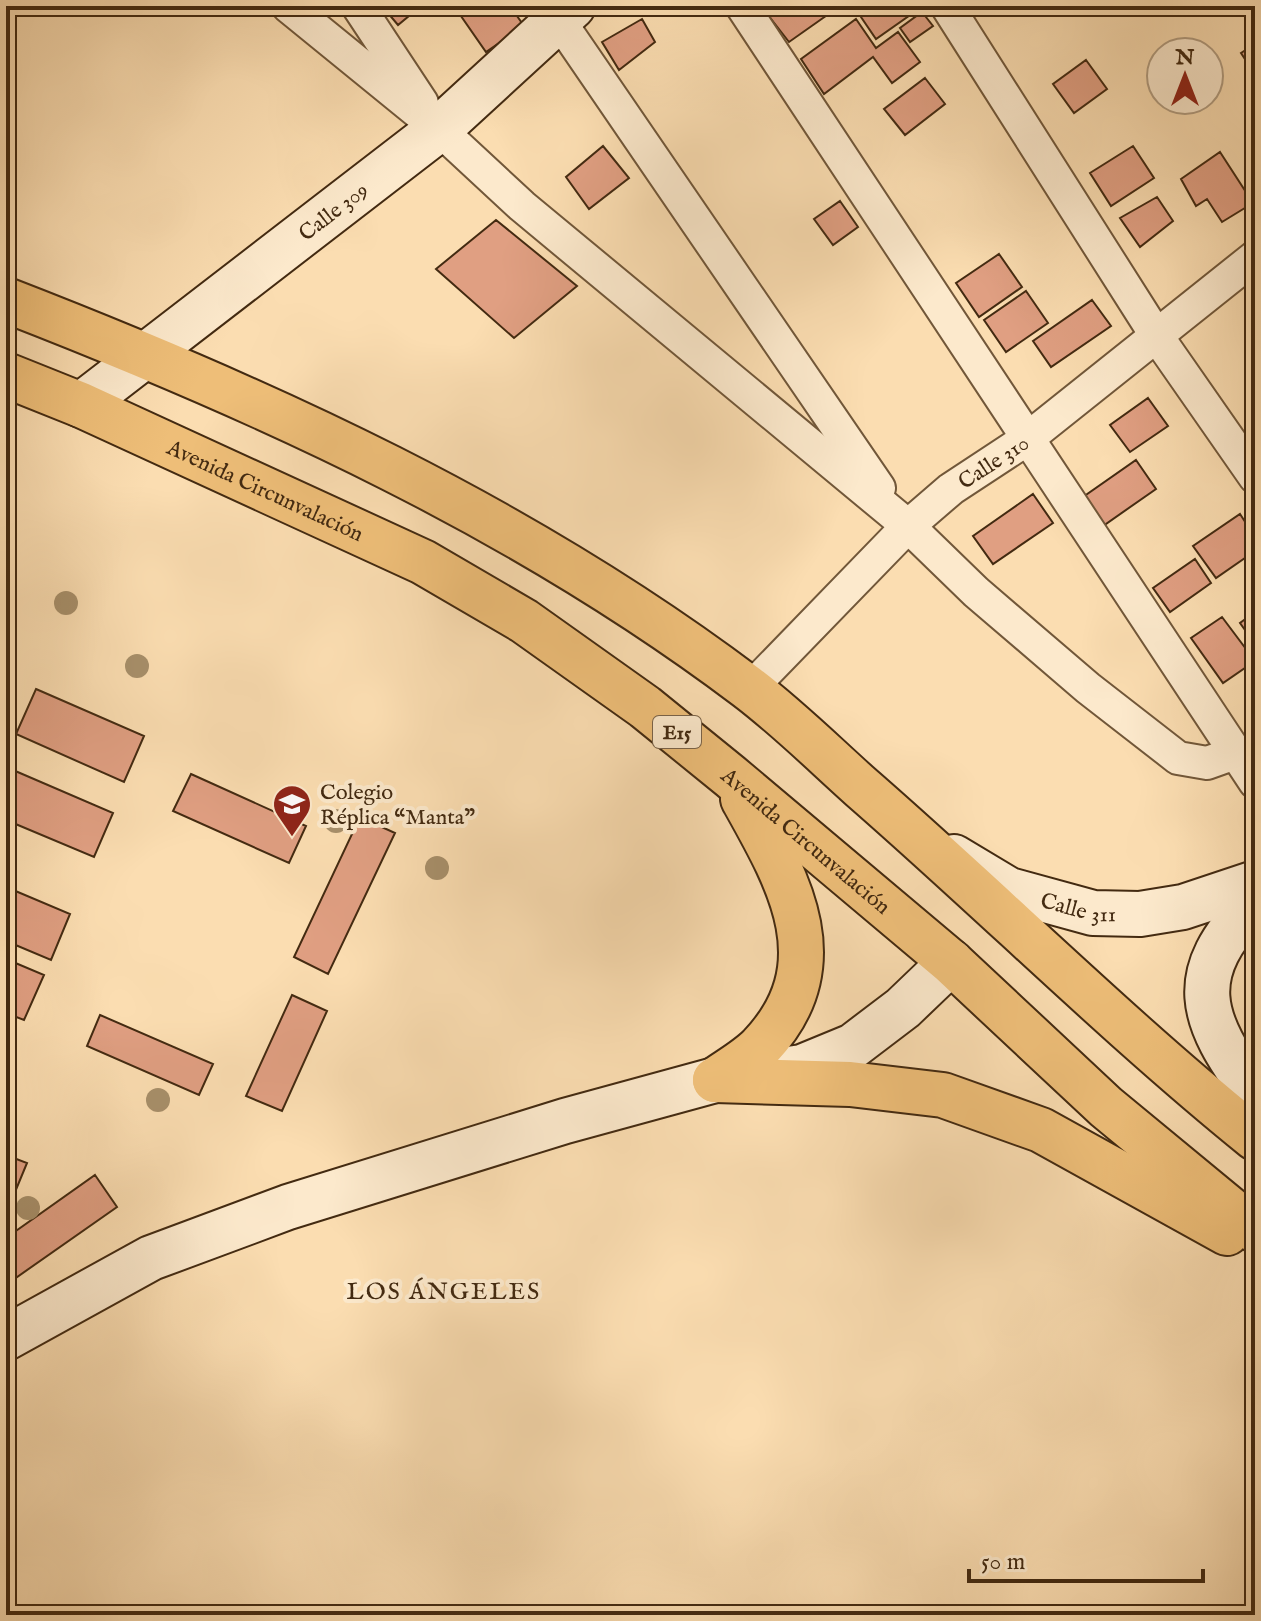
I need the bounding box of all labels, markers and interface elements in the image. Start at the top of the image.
north arrow [1145,36,1225,116]
text: N [1174,44,1195,72]
street label: Calle 309 [294,177,375,248]
street label: Calle 310 [953,430,1035,497]
street label: Avenida Circunvalación [161,434,368,549]
road number: E15 [653,716,701,748]
street label: Avenida Circunvalación [714,762,896,921]
place label: Colegio Réplica “Manta” [320,779,475,832]
school or university icon: Colegio Réplica “Manta” [271,783,313,838]
street label: Calle 311 [1037,887,1116,929]
district label: LOS ÁNGELES [347,1277,541,1308]
scale bar [969,1533,1203,1583]
text: 50 m [981,1547,1025,1578]

